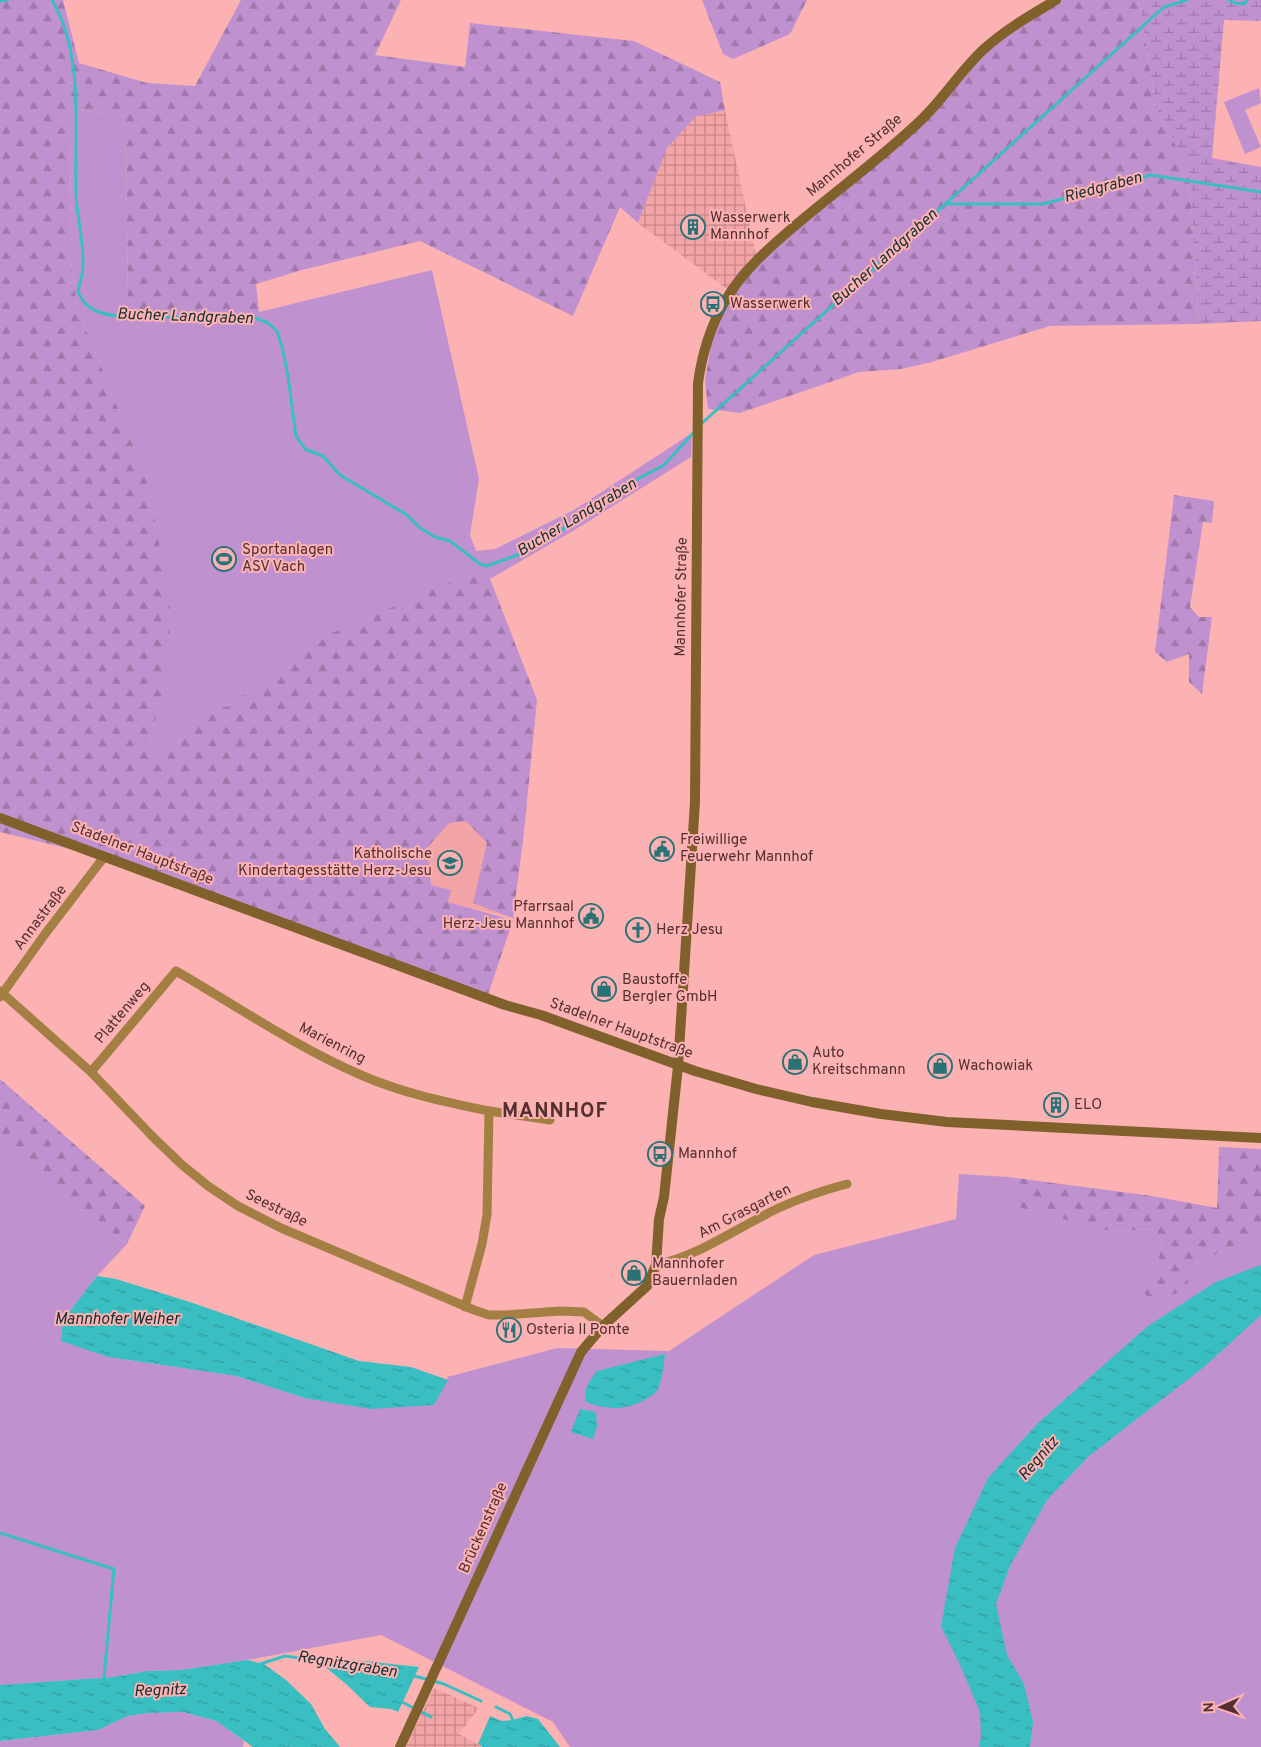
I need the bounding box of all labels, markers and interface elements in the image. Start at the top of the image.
street label: Mannhofer Straße [803,110,907,202]
water label: Riedgraben [1062,168,1144,208]
water label: Bucher Landgraben [828,205,943,311]
place label: Wasserwerk Mannhof [710,209,791,245]
building icon: Wasserwerk Mannhof [680,214,706,240]
bus stop icon: Wasserwerk [700,291,726,317]
place label: Wasserwerk [730,295,811,314]
water label: Bucher Landgraben [117,305,254,329]
water label: Bucher Landgraben [513,474,641,562]
street label: Mannhofer Straße [671,537,693,657]
place label: Sportanlagen ASV Vach [242,541,333,577]
sports icon: Sportanlagen ASV Vach [211,546,237,572]
street label: Stadelner Hauptstraße [68,818,216,890]
place label: Freiwillige Feuerwehr Mannhof [680,831,813,867]
public building icon: Freiwillige Feuerwehr Mannhof [649,836,675,862]
place label: Katholische Kindertagesstätte Herz-Jesu [238,845,432,881]
school or university icon: Katholische Kindertagesstätte Herz-Jesu [437,850,463,876]
street label: Annastraße [10,882,72,954]
place label: Pfarrsaal Herz-Jesu Mannhof [443,898,574,934]
public building icon: Pfarrsaal Herz-Jesu Mannhof [578,903,604,929]
church icon: Herz Jesu [625,917,651,943]
place label: Herz Jesu [656,921,723,940]
place label: Baustoffe Bergler GmbH [622,971,718,1007]
shop icon: Baustoffe Bergler GmbH [591,976,617,1002]
street label: Plattenweg [91,978,155,1048]
street label: Stadelner Hauptstraße [547,994,695,1064]
street label: Marienring [295,1019,369,1069]
place label: Auto Kreitschmann [812,1044,906,1080]
shop icon: Auto Kreitschmann [782,1049,808,1075]
shop icon: Wachowiak [927,1053,953,1079]
place label: Wachowiak [958,1057,1033,1076]
building icon: ELO [1043,1092,1069,1118]
place label: ELO [1074,1096,1102,1115]
district label: MANNHOF [502,1099,608,1125]
bus stop icon: Mannhof [647,1141,673,1167]
place label: Mannhof [678,1145,737,1164]
street label: Am Grasgarten [695,1180,795,1244]
street label: Seestraße [242,1186,310,1232]
place label: Mannhofer Bauernladen [652,1255,738,1291]
shop icon: Mannhofer Bauernladen [621,1260,647,1286]
water label: Mannhofer Weiher [54,1310,181,1330]
restaurant icon: Osteria Il Ponte [496,1317,522,1343]
place label: Osteria Il Ponte [526,1321,629,1340]
water label: Regnitz [1014,1432,1064,1485]
street label: Brückenstraße [455,1480,513,1576]
water label: Regnitzgraben [296,1647,399,1683]
water label: Regnitz [134,1680,188,1702]
north arrow [1196,1682,1246,1732]
text: N [1201,1702,1218,1713]

